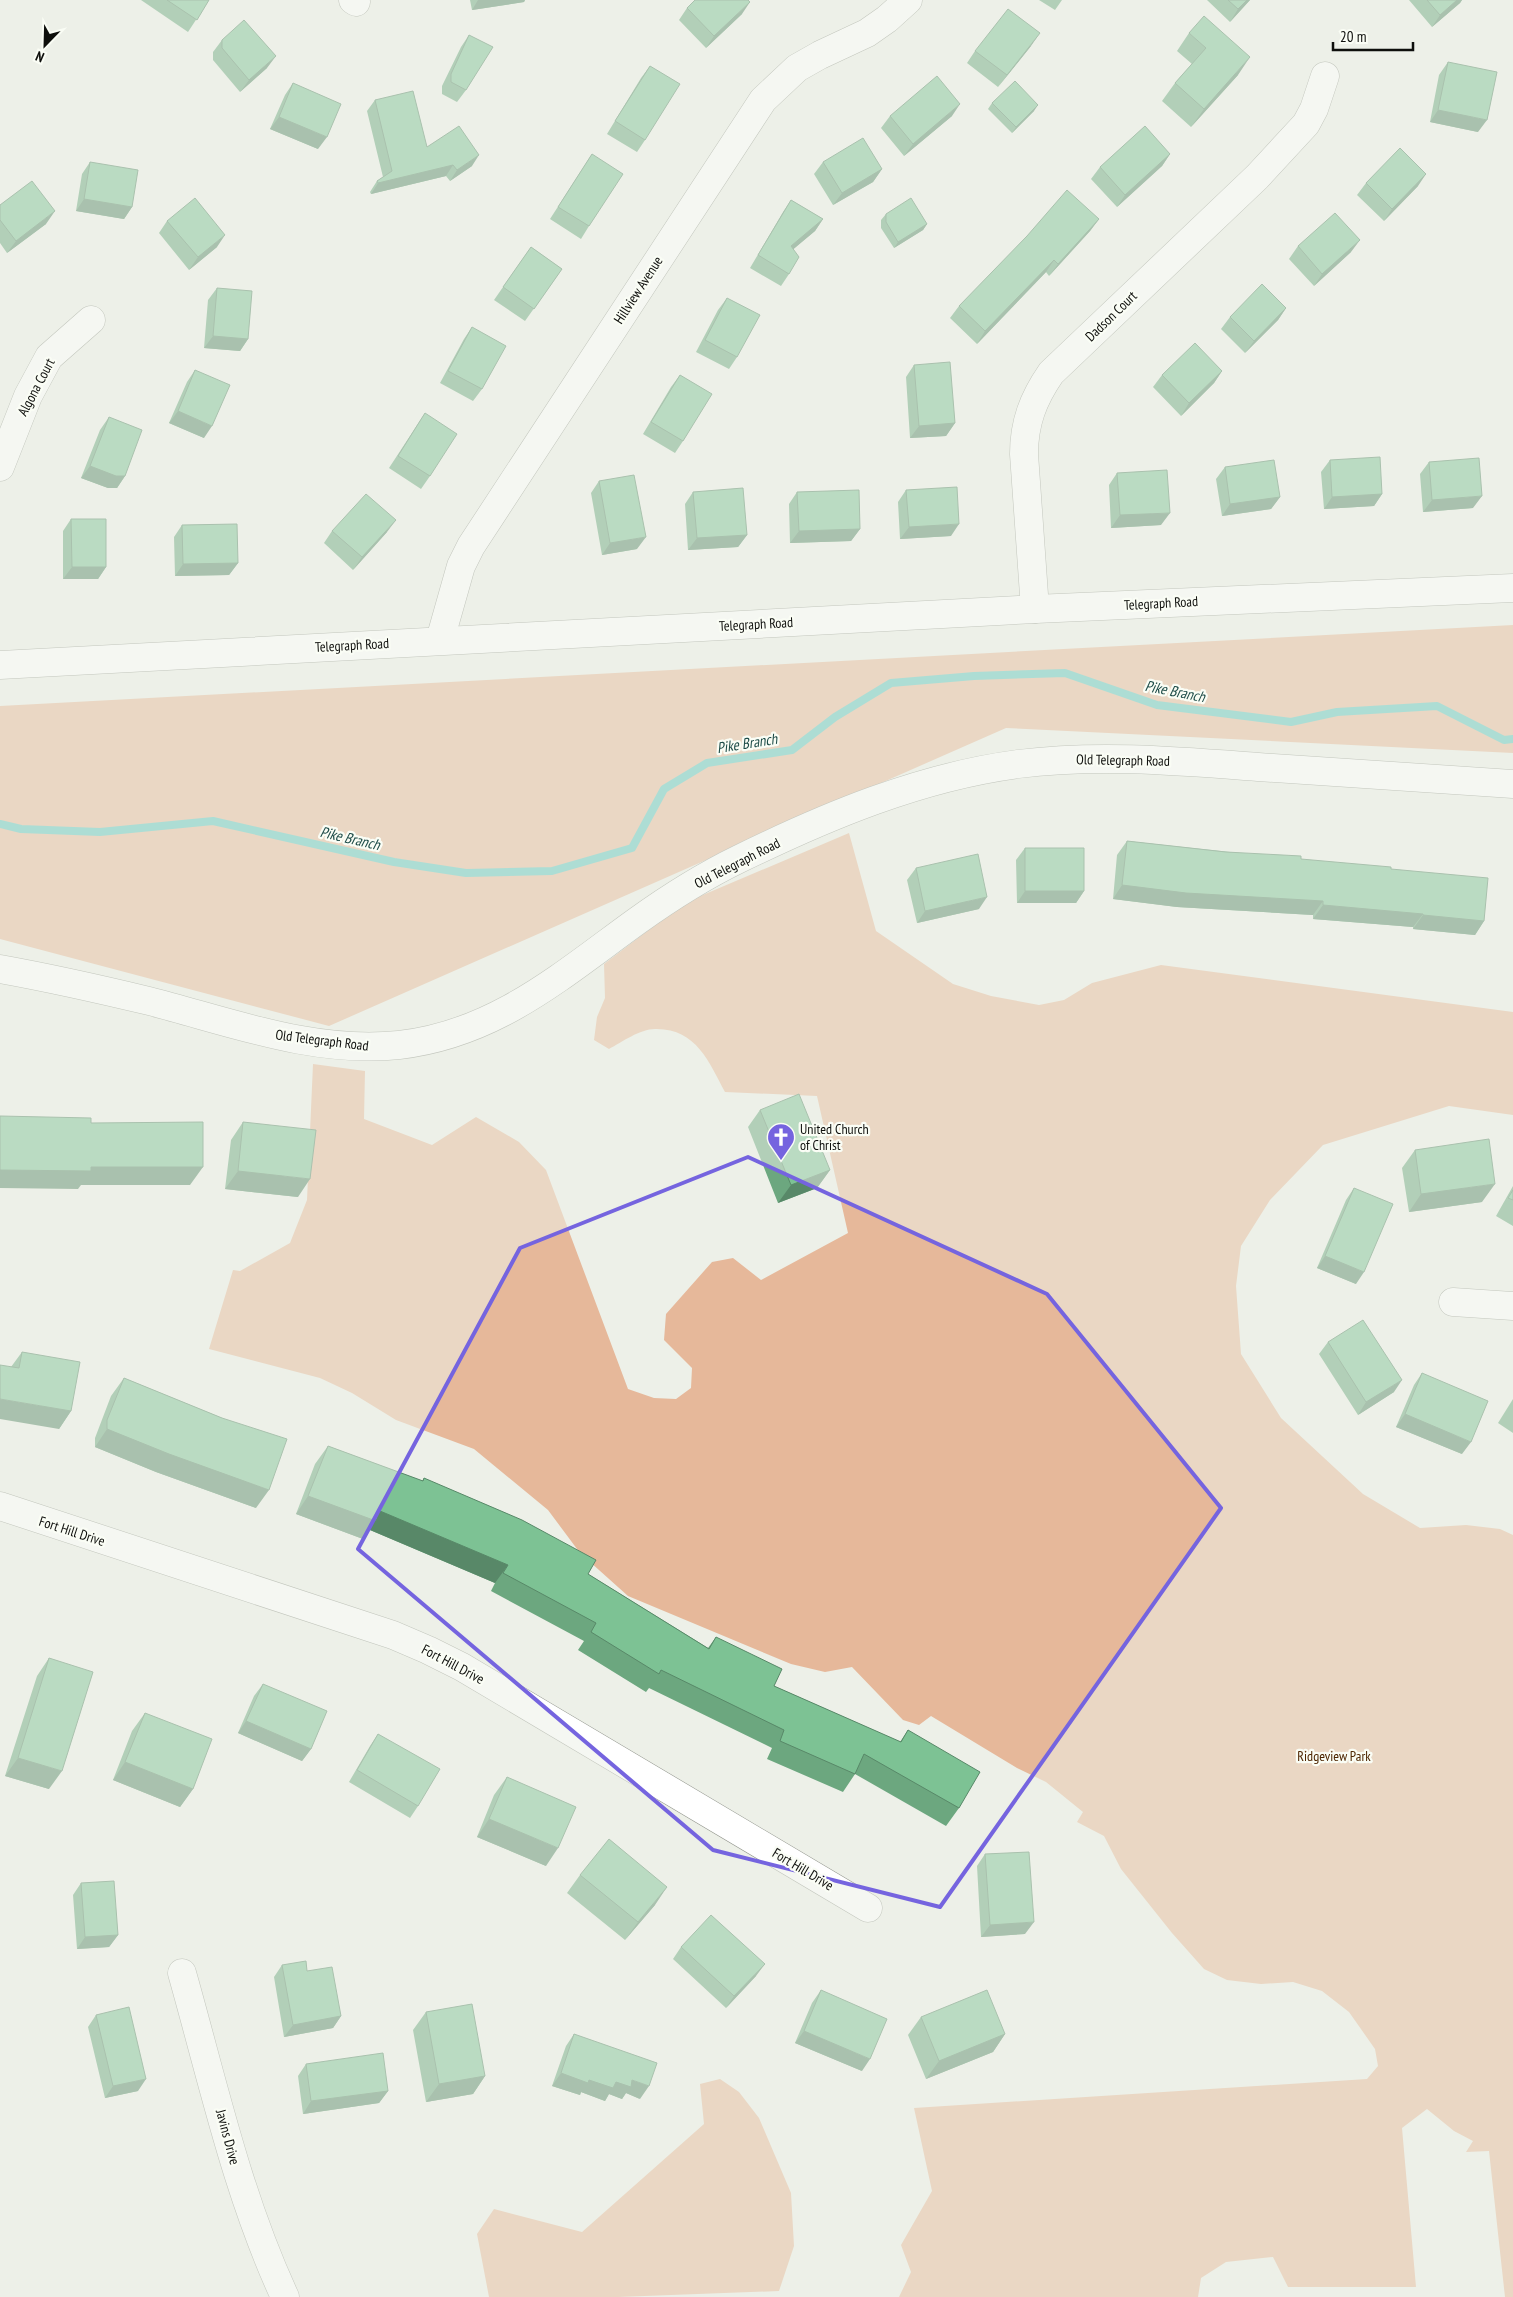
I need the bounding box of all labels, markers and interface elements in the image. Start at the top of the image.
north arrow [20,20,70,70]
scale bar [1333,20,1413,52]
text: 20 m [1340,27,1366,46]
text: N [33,47,47,67]
street label: Hillview Avenue [609,253,667,327]
street label: Dadson Court [1081,287,1141,345]
street label: Algona Court [13,355,59,419]
street label: Telegraph Road [1124,592,1198,614]
street label: Telegraph Road [719,613,793,635]
street label: Telegraph Road [315,634,389,656]
water label: Pike Branch [1143,676,1208,706]
water label: Pike Branch [716,729,780,757]
street label: Old Telegraph Road [1076,750,1170,770]
water label: Pike Branch [318,822,383,854]
street label: Old Telegraph Road [691,834,783,892]
street label: Old Telegraph Road [274,1025,370,1055]
place label: United Church of Christ [800,1120,869,1154]
church icon: United Church of Christ [766,1122,796,1161]
street label: Fort Hill Drive [37,1512,107,1550]
street label: Fort Hill Drive [419,1640,488,1688]
park label: Ridgeview Park [1297,1747,1371,1765]
street label: Fort Hill Drive [769,1844,837,1894]
street label: Javins Drive [212,2106,244,2167]

